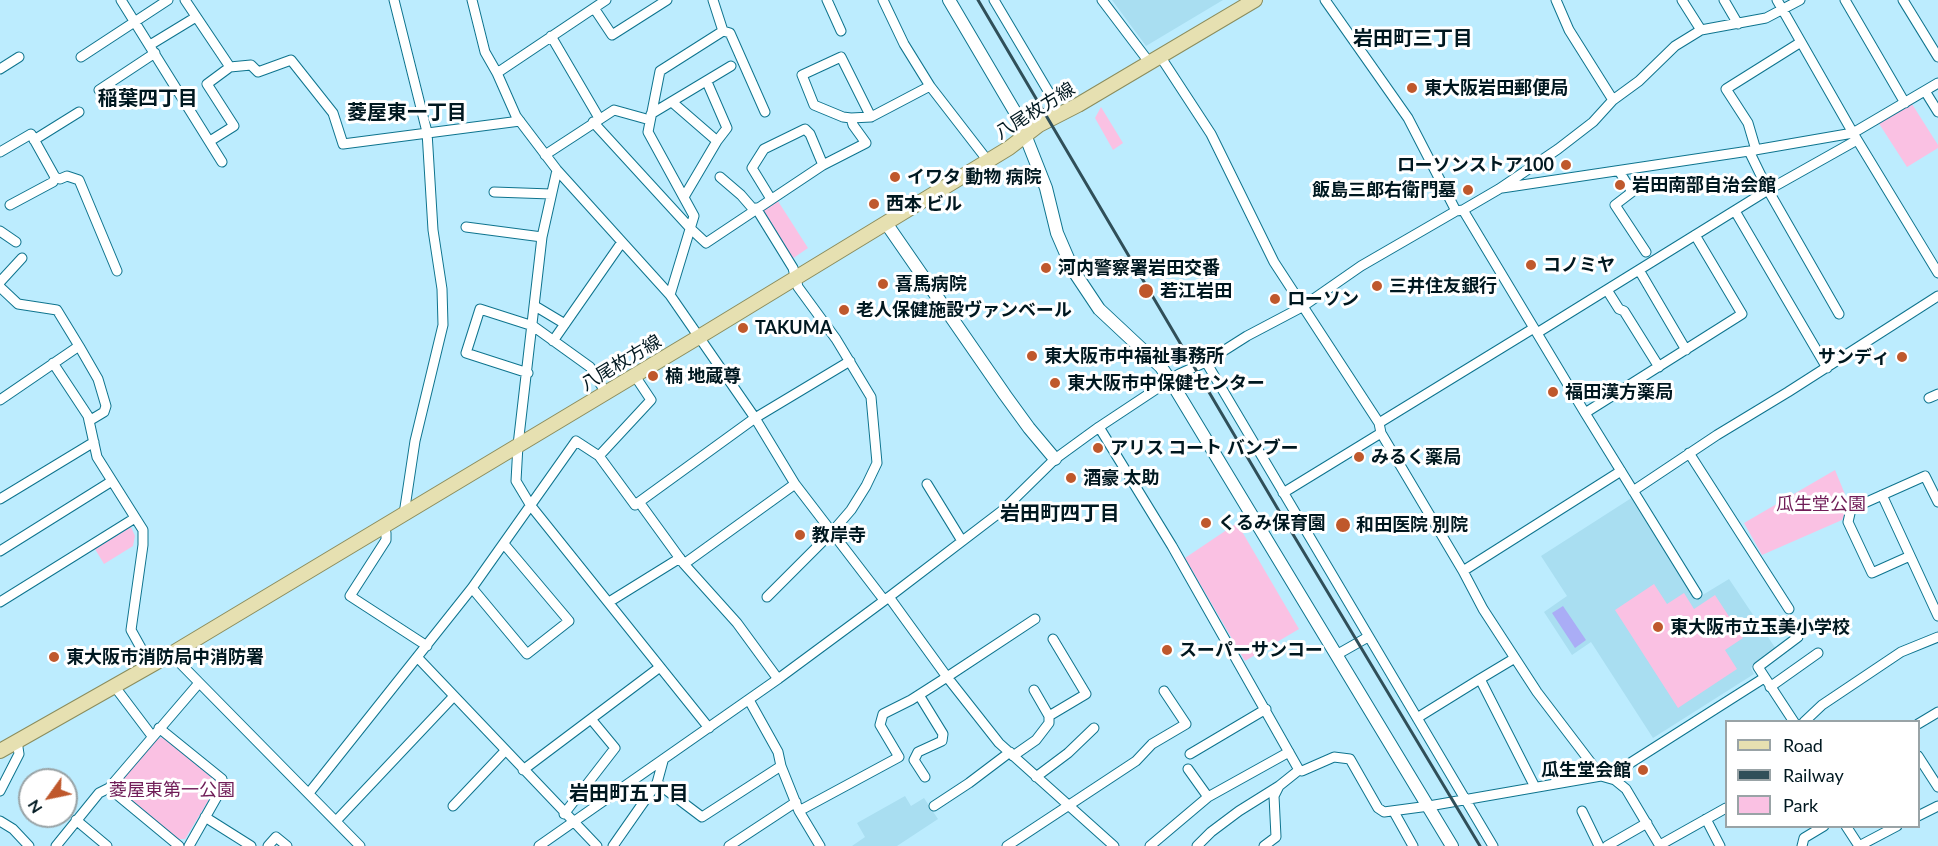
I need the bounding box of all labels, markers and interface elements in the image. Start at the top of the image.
district label: 岩田町三丁目 [1353,27,1473,51]
place label: 東大阪岩田郵便局 [1424,77,1568,99]
street label: 八尾枚方線 [991,78,1079,144]
marker: 東大阪岩田郵便局 [1405,81,1419,95]
district label: 稲葉四丁目 [98,87,198,111]
district label: 菱屋東一丁目 [347,101,467,125]
place label: ローソンストア100 [1397,154,1554,176]
marker: ローソンストア100 [1559,158,1573,172]
place label: イワタ 動物 病院 [907,166,1042,188]
marker: イワタ 動物 病院 [888,170,902,184]
place label: 岩田南部自治会館 [1632,174,1776,196]
marker: 岩田南部自治会館 [1613,178,1627,192]
place label: 飯島三郎右衛門墓 [1312,179,1456,201]
marker: 飯島三郎右衛門墓 [1461,183,1475,197]
place label: 西本 ビル [886,193,962,215]
marker: 西本 ビル [867,197,881,211]
place label: コノミヤ [1543,254,1615,276]
place label: 河内警察署岩田交番 [1058,257,1220,279]
marker: コノミヤ [1524,258,1538,272]
marker: 河内警察署岩田交番 [1039,261,1053,275]
place label: 喜馬病院 [895,273,967,295]
place label: 三井住友銀行 [1389,275,1497,297]
marker: 喜馬病院 [876,277,890,291]
marker: 三井住友銀行 [1370,279,1384,293]
place label: 若江岩田 [1160,280,1232,302]
marker: 若江岩田 [1137,282,1155,300]
place label: ローソン [1287,288,1359,310]
marker: ローソン [1268,292,1282,306]
place label: 老人保健施設ヴァンベール [856,299,1072,321]
marker: 老人保健施設ヴァンベール [837,303,851,317]
place label: TAKUMA [755,317,832,339]
marker: TAKUMA [736,321,750,335]
street label: 八尾枚方線 [577,331,665,395]
place label: 東大阪市中福祉事務所 [1044,345,1224,367]
place label: サンディ [1818,346,1890,368]
marker: 東大阪市中福祉事務所 [1025,349,1039,363]
marker: サンディ [1895,350,1909,364]
place label: 楠 地蔵尊 [665,365,741,387]
marker: 楠 地蔵尊 [646,369,660,383]
place label: 東大阪市中保健センター [1067,372,1265,394]
marker: 東大阪市中保健センター [1048,376,1062,390]
place label: 福田漢方薬局 [1565,381,1673,403]
marker: 福田漢方薬局 [1546,385,1560,399]
place label: アリス コート バンブー [1110,437,1299,459]
marker: アリス コート バンブー [1091,441,1105,455]
place label: みるく薬局 [1371,446,1461,468]
marker: みるく薬局 [1352,450,1366,464]
place label: 酒豪 太助 [1083,467,1159,489]
marker: 酒豪 太助 [1064,471,1078,485]
park label: 瓜生堂公園 [1776,493,1866,515]
district label: 岩田町四丁目 [1000,502,1120,526]
place label: くるみ保育園 [1218,512,1326,534]
place label: 和田医院 別院 [1356,514,1468,536]
marker: くるみ保育園 [1199,516,1213,530]
marker: 和田医院 別院 [1334,516,1352,534]
place label: 教岸寺 [812,524,866,546]
marker: 教岸寺 [793,528,807,542]
place label: 東大阪市立玉美小学校 [1670,616,1850,638]
marker: 東大阪市立玉美小学校 [1651,620,1665,634]
place label: スーパーサンコー [1179,639,1323,661]
marker: スーパーサンコー [1160,643,1174,657]
place label: 東大阪市消防局中消防署 [66,646,264,668]
marker: 東大阪市消防局中消防署 [47,650,61,664]
legend [1725,720,1920,828]
text: Road [1783,734,1823,756]
place label: 瓜生堂会館 [1541,759,1631,781]
marker: 瓜生堂会館 [1636,763,1650,777]
text: Railway [1783,764,1844,786]
north arrow [18,768,78,828]
park label: 菱屋東第一公園 [109,779,235,801]
district label: 岩田町五丁目 [569,782,689,806]
text: Park [1783,794,1818,816]
text: N [23,797,45,817]

